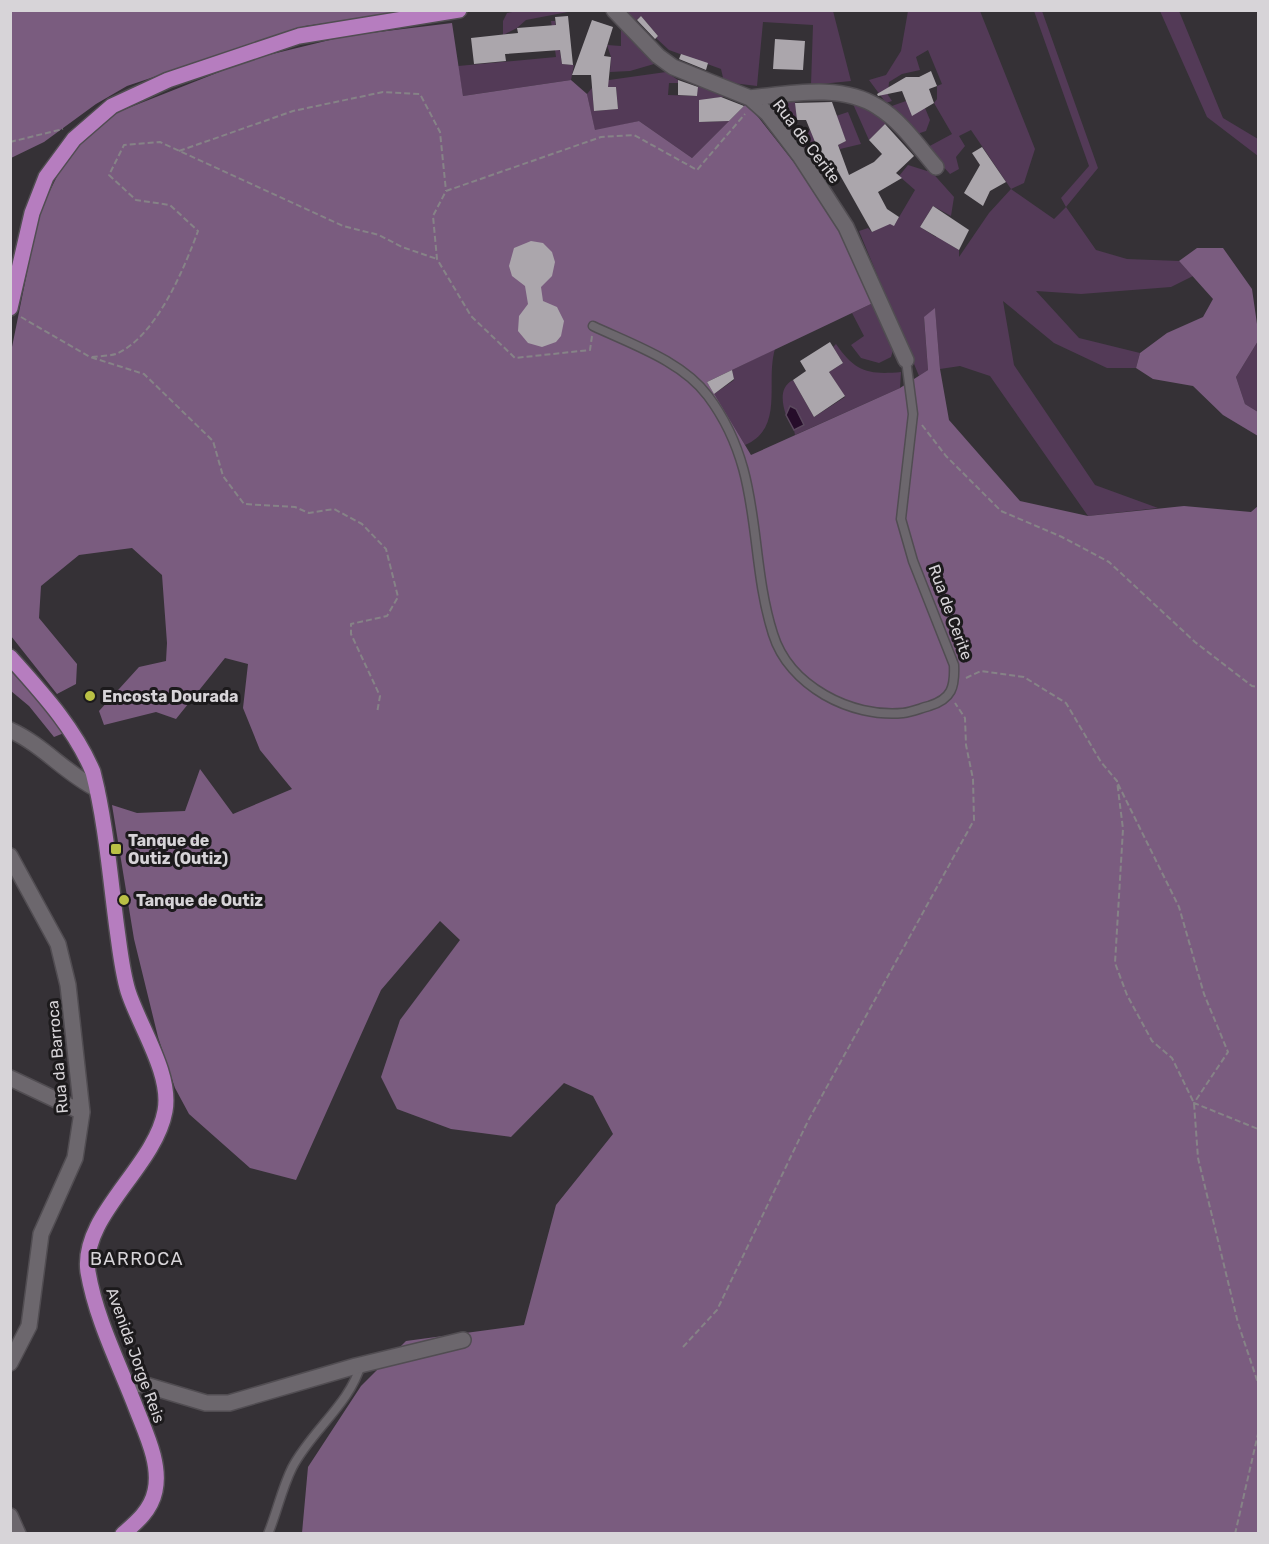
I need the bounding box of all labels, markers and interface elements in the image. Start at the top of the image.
street label: Rua de Cerite [769,96,844,187]
street label: Rua de Cerite [924,562,977,662]
place label: Encosta Dourada [102,687,238,706]
marker: Encosta Dourada [83,689,97,703]
place label: Tanque de Outiz (Outiz) [128,831,228,868]
marker: Tanque de Outiz (Outiz) [109,842,123,856]
place label: Tanque de Outiz [136,891,263,910]
marker: Tanque de Outiz [117,893,131,907]
street label: Rua da Barroca [43,1000,72,1114]
district label: BARROCA [90,1248,184,1270]
street label: Avenida Jorge Reis [102,1285,169,1425]

